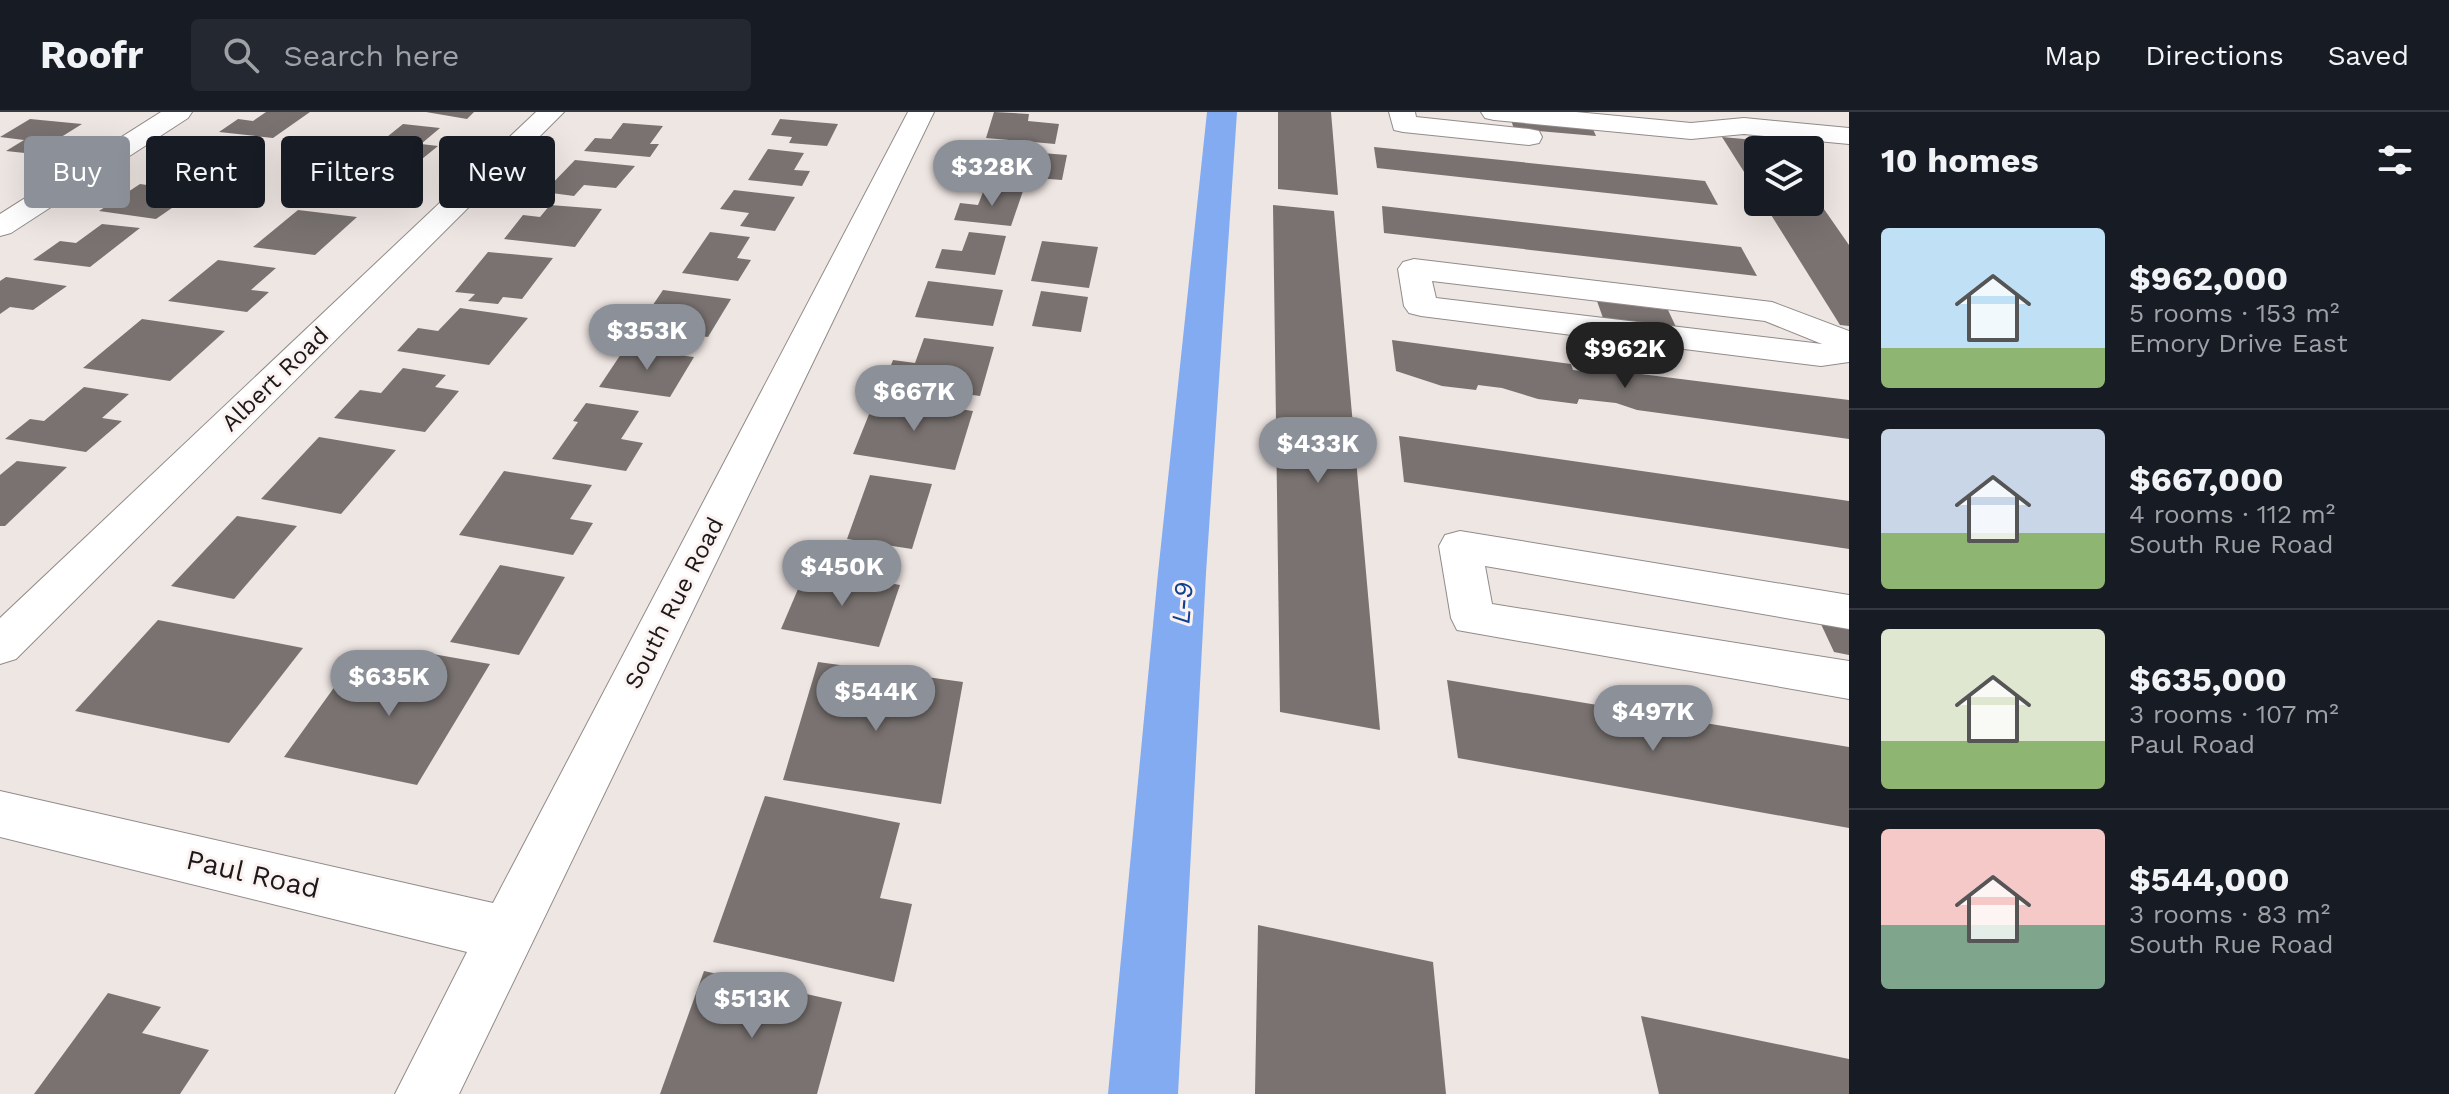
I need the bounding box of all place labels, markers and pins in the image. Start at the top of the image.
pin: $328K [936,140,1048,208]
pin: $353K [591,304,703,372]
pin: $962K [1569,322,1681,390]
pin: $667K [858,365,970,433]
pin: $433K [1262,417,1374,485]
pin: $450K [786,540,898,608]
pin: $635K [333,650,445,718]
pin: $544K [820,665,932,733]
pin: $497K [1597,685,1709,753]
pin: $513K [696,972,808,1040]

